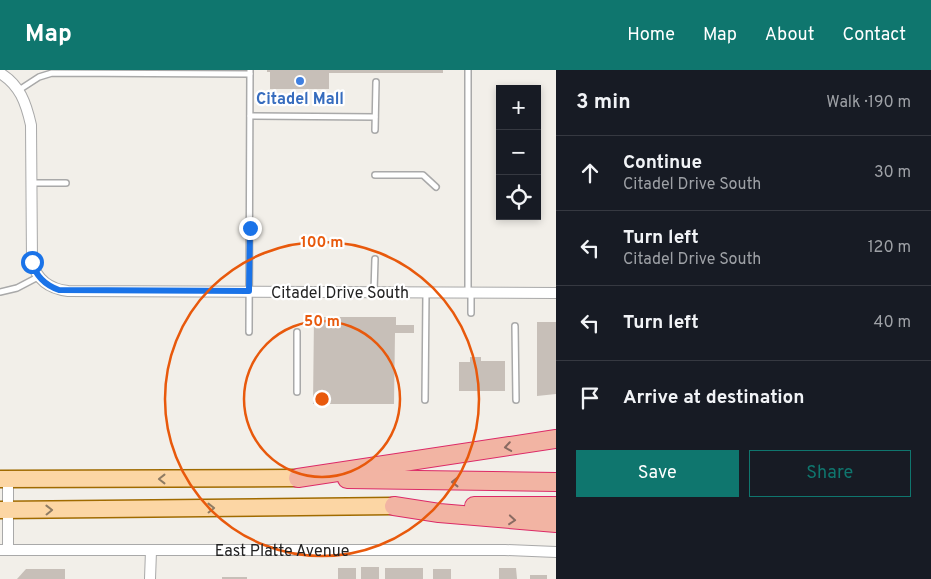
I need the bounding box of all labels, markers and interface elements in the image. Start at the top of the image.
text: Map [25,20,72,50]
text: Home [627,24,675,47]
text: Map [703,24,737,47]
text: About [765,24,814,47]
text: Contact [842,24,906,47]
marker: Citadel Mall [294,75,306,87]
map controls [496,85,541,220]
button: + [496,85,541,130]
text: 3 min [576,89,631,116]
place label: Citadel Mall [256,90,344,110]
text: Walk · 190 m [826,93,911,113]
button: − [496,130,541,175]
text: Continue [623,151,702,175]
icon: ahead [576,159,604,187]
text: 30 m [874,163,911,183]
button: locate [496,175,541,220]
text: Citadel Drive South [623,175,761,195]
route end [239,217,262,240]
text: Turn left [623,226,699,250]
text: 100 m [301,234,343,253]
icon: left [576,234,604,262]
text: 120 m [868,238,911,258]
text: Citadel Drive South [623,250,761,270]
route start [21,251,44,274]
street label: Citadel Drive South [271,284,409,304]
icon: left [576,309,604,337]
text: Turn left [623,311,699,335]
text: 50 m [304,313,340,332]
text: 40 m [873,313,911,333]
icon: arrive [576,384,604,412]
text: Arrive at destination [623,386,804,410]
centre of rings [313,390,331,408]
one-way arrow [504,441,512,452]
button: Save [576,450,739,497]
button: Share [749,450,911,497]
one-way arrow [158,474,166,484]
one-way arrow [451,477,458,487]
one-way arrow [208,503,215,513]
one-way arrow [45,505,53,515]
one-way arrow [508,514,516,525]
street label: East Platte Avenue [215,542,349,562]

